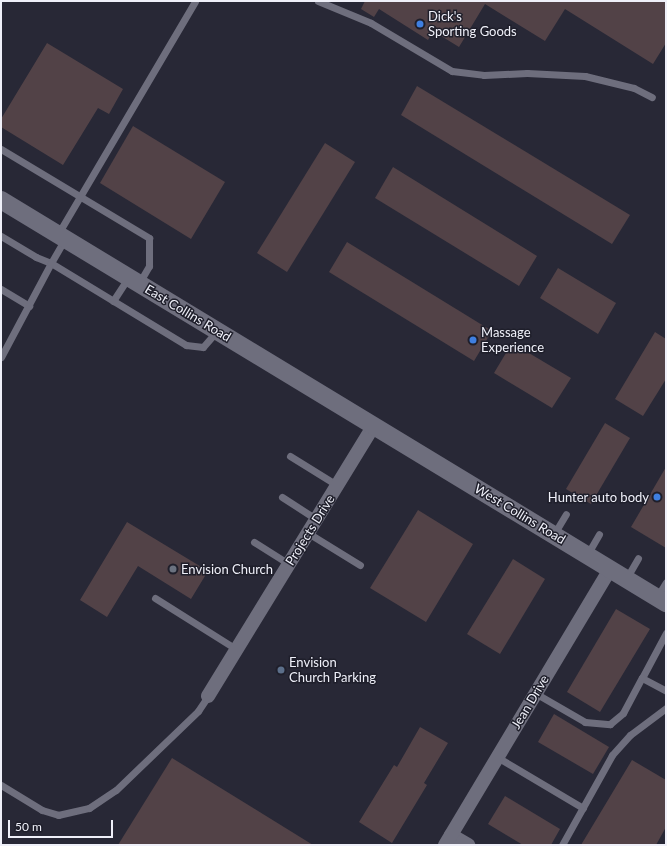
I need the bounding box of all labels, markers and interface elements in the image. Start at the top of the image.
place label: Dick's Sporting Goods [428,9,517,40]
marker: Dick's Sporting Goods [415,19,425,29]
street label: East Collins Road [142,281,234,345]
place label: Massage Experience [481,325,544,356]
marker: Massage Experience [468,335,478,345]
street label: West Collins Road [472,481,568,547]
place label: Hunter auto body [548,489,649,505]
street label: Projects Drive [282,492,338,568]
marker: Hunter auto body [652,492,662,502]
place label: Envision Church [181,561,273,577]
marker: Envision Church [168,564,178,574]
place label: Envision Church Parking [289,655,376,686]
marker: Envision Church Parking [276,665,286,675]
street label: Jean Drive [508,672,552,732]
scale bar [10,812,115,838]
text: 50 m [15,819,42,834]

